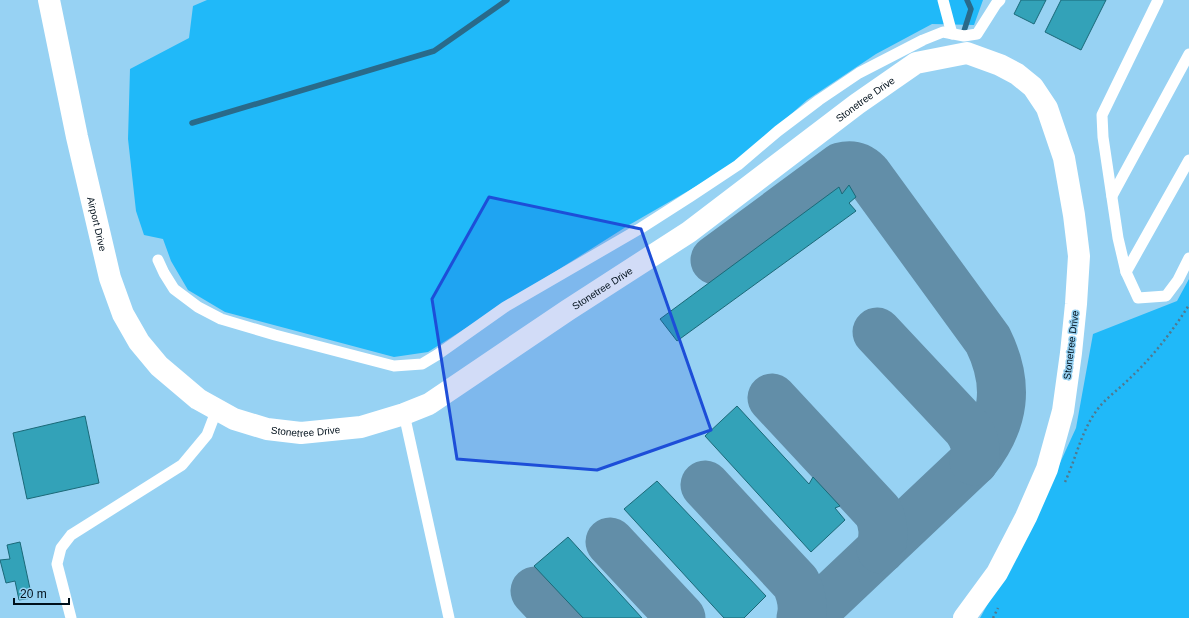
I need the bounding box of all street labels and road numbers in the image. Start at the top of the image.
street label: Stonetree Drive [834,74,897,124]
street label: Airport Drive [86,195,109,253]
street label: Stonetree Drive [570,264,635,311]
street label: Stonetree Drive [1061,309,1081,380]
street label: Stonetree Drive [270,424,341,439]

